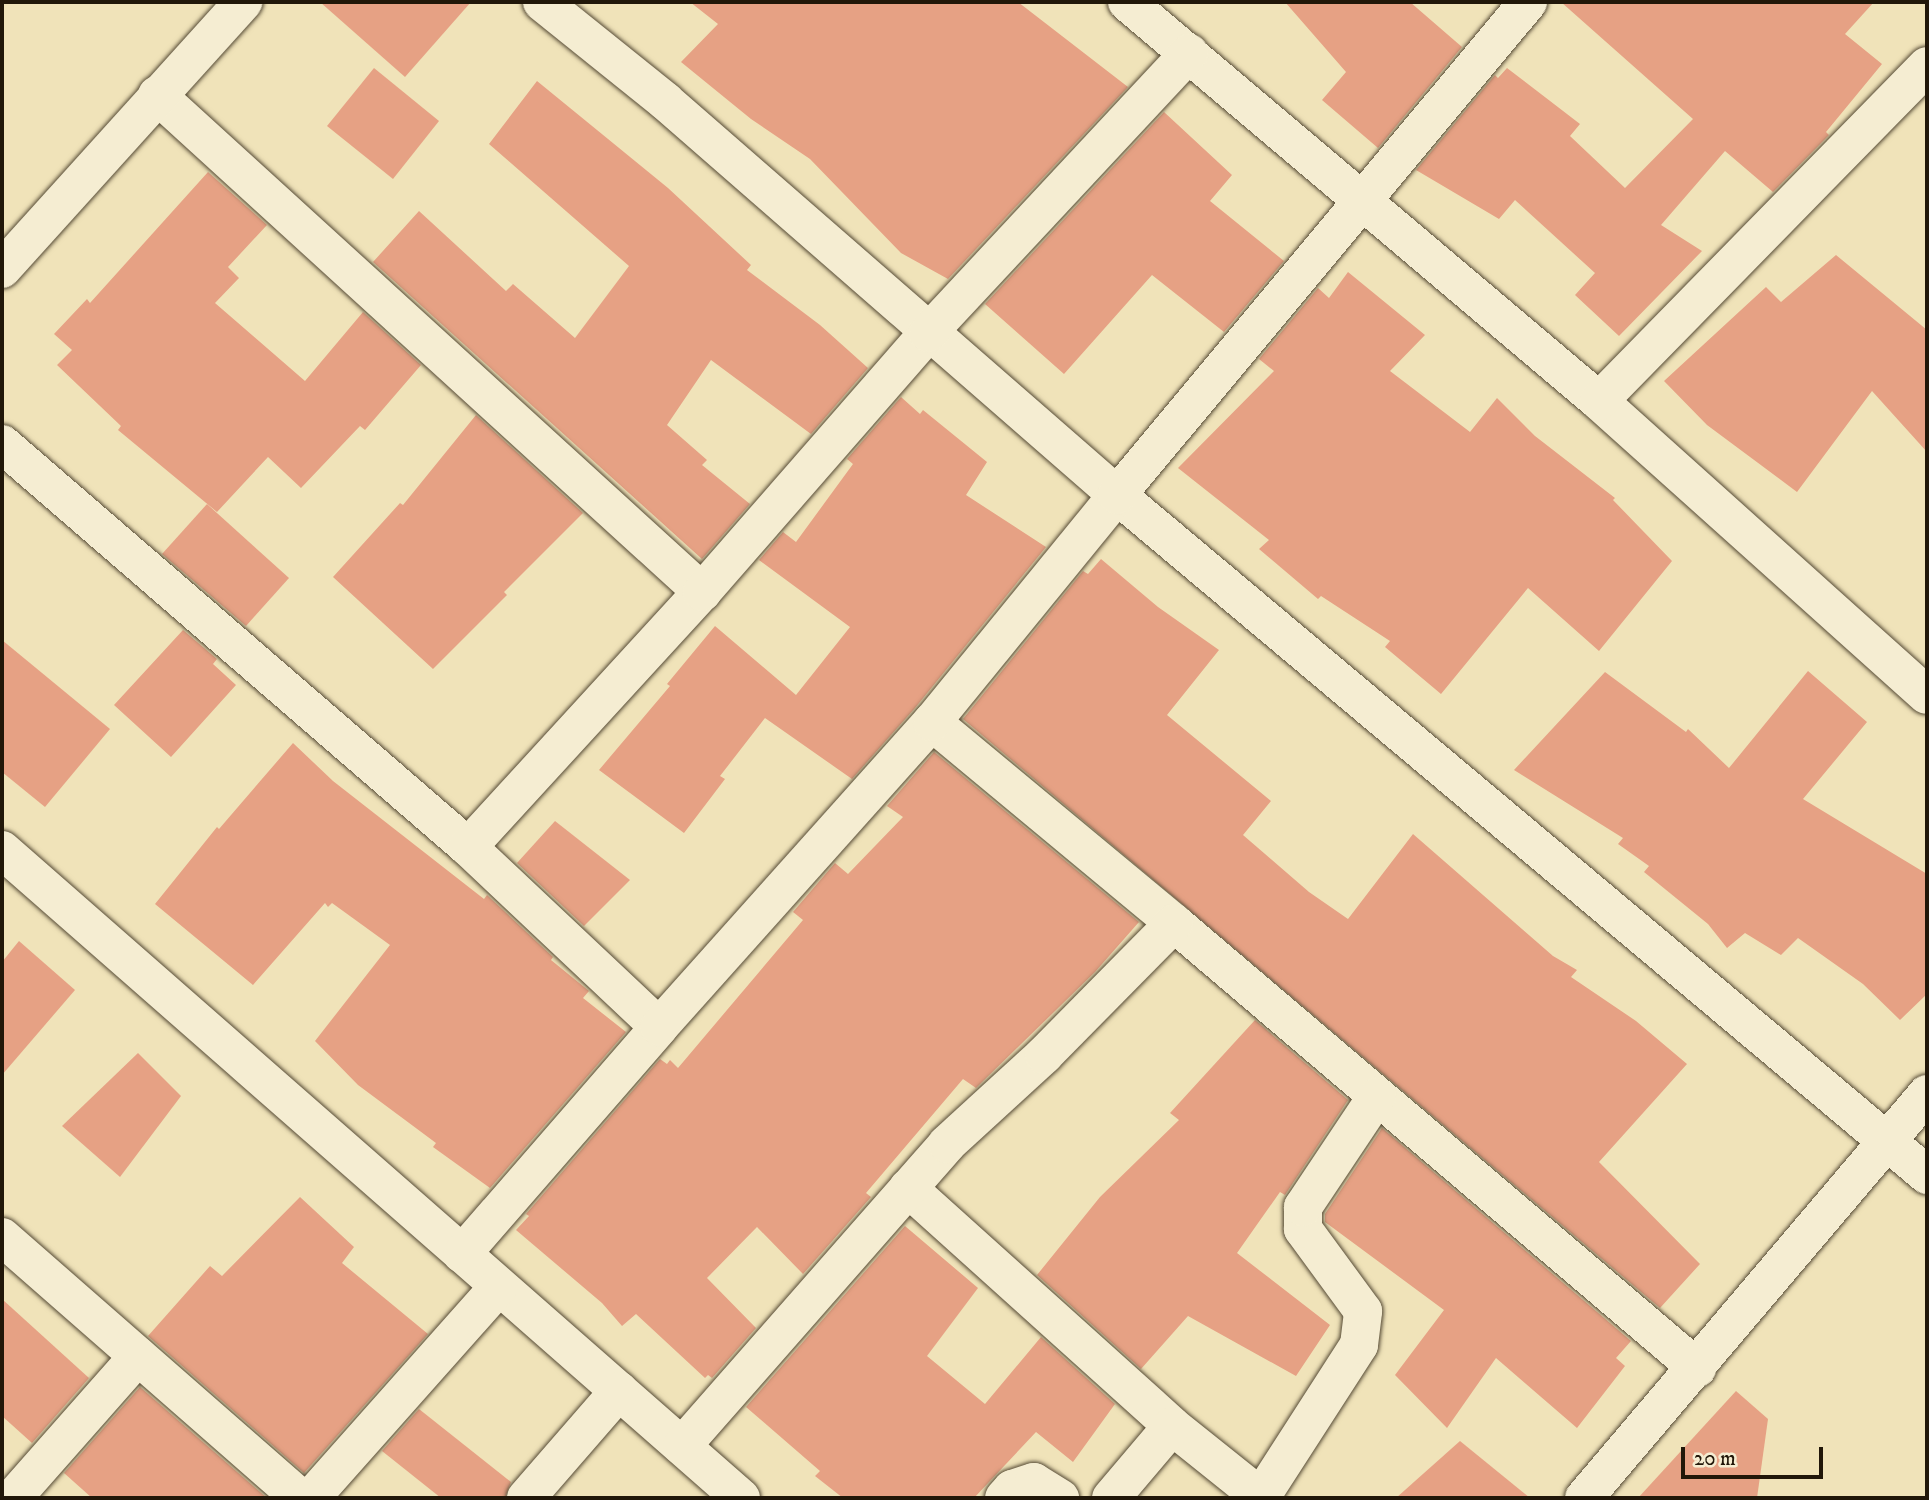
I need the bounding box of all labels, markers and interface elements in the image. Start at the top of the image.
scale bar [1684,1434,1826,1478]
text: 20 m [1694,1446,1736,1472]

